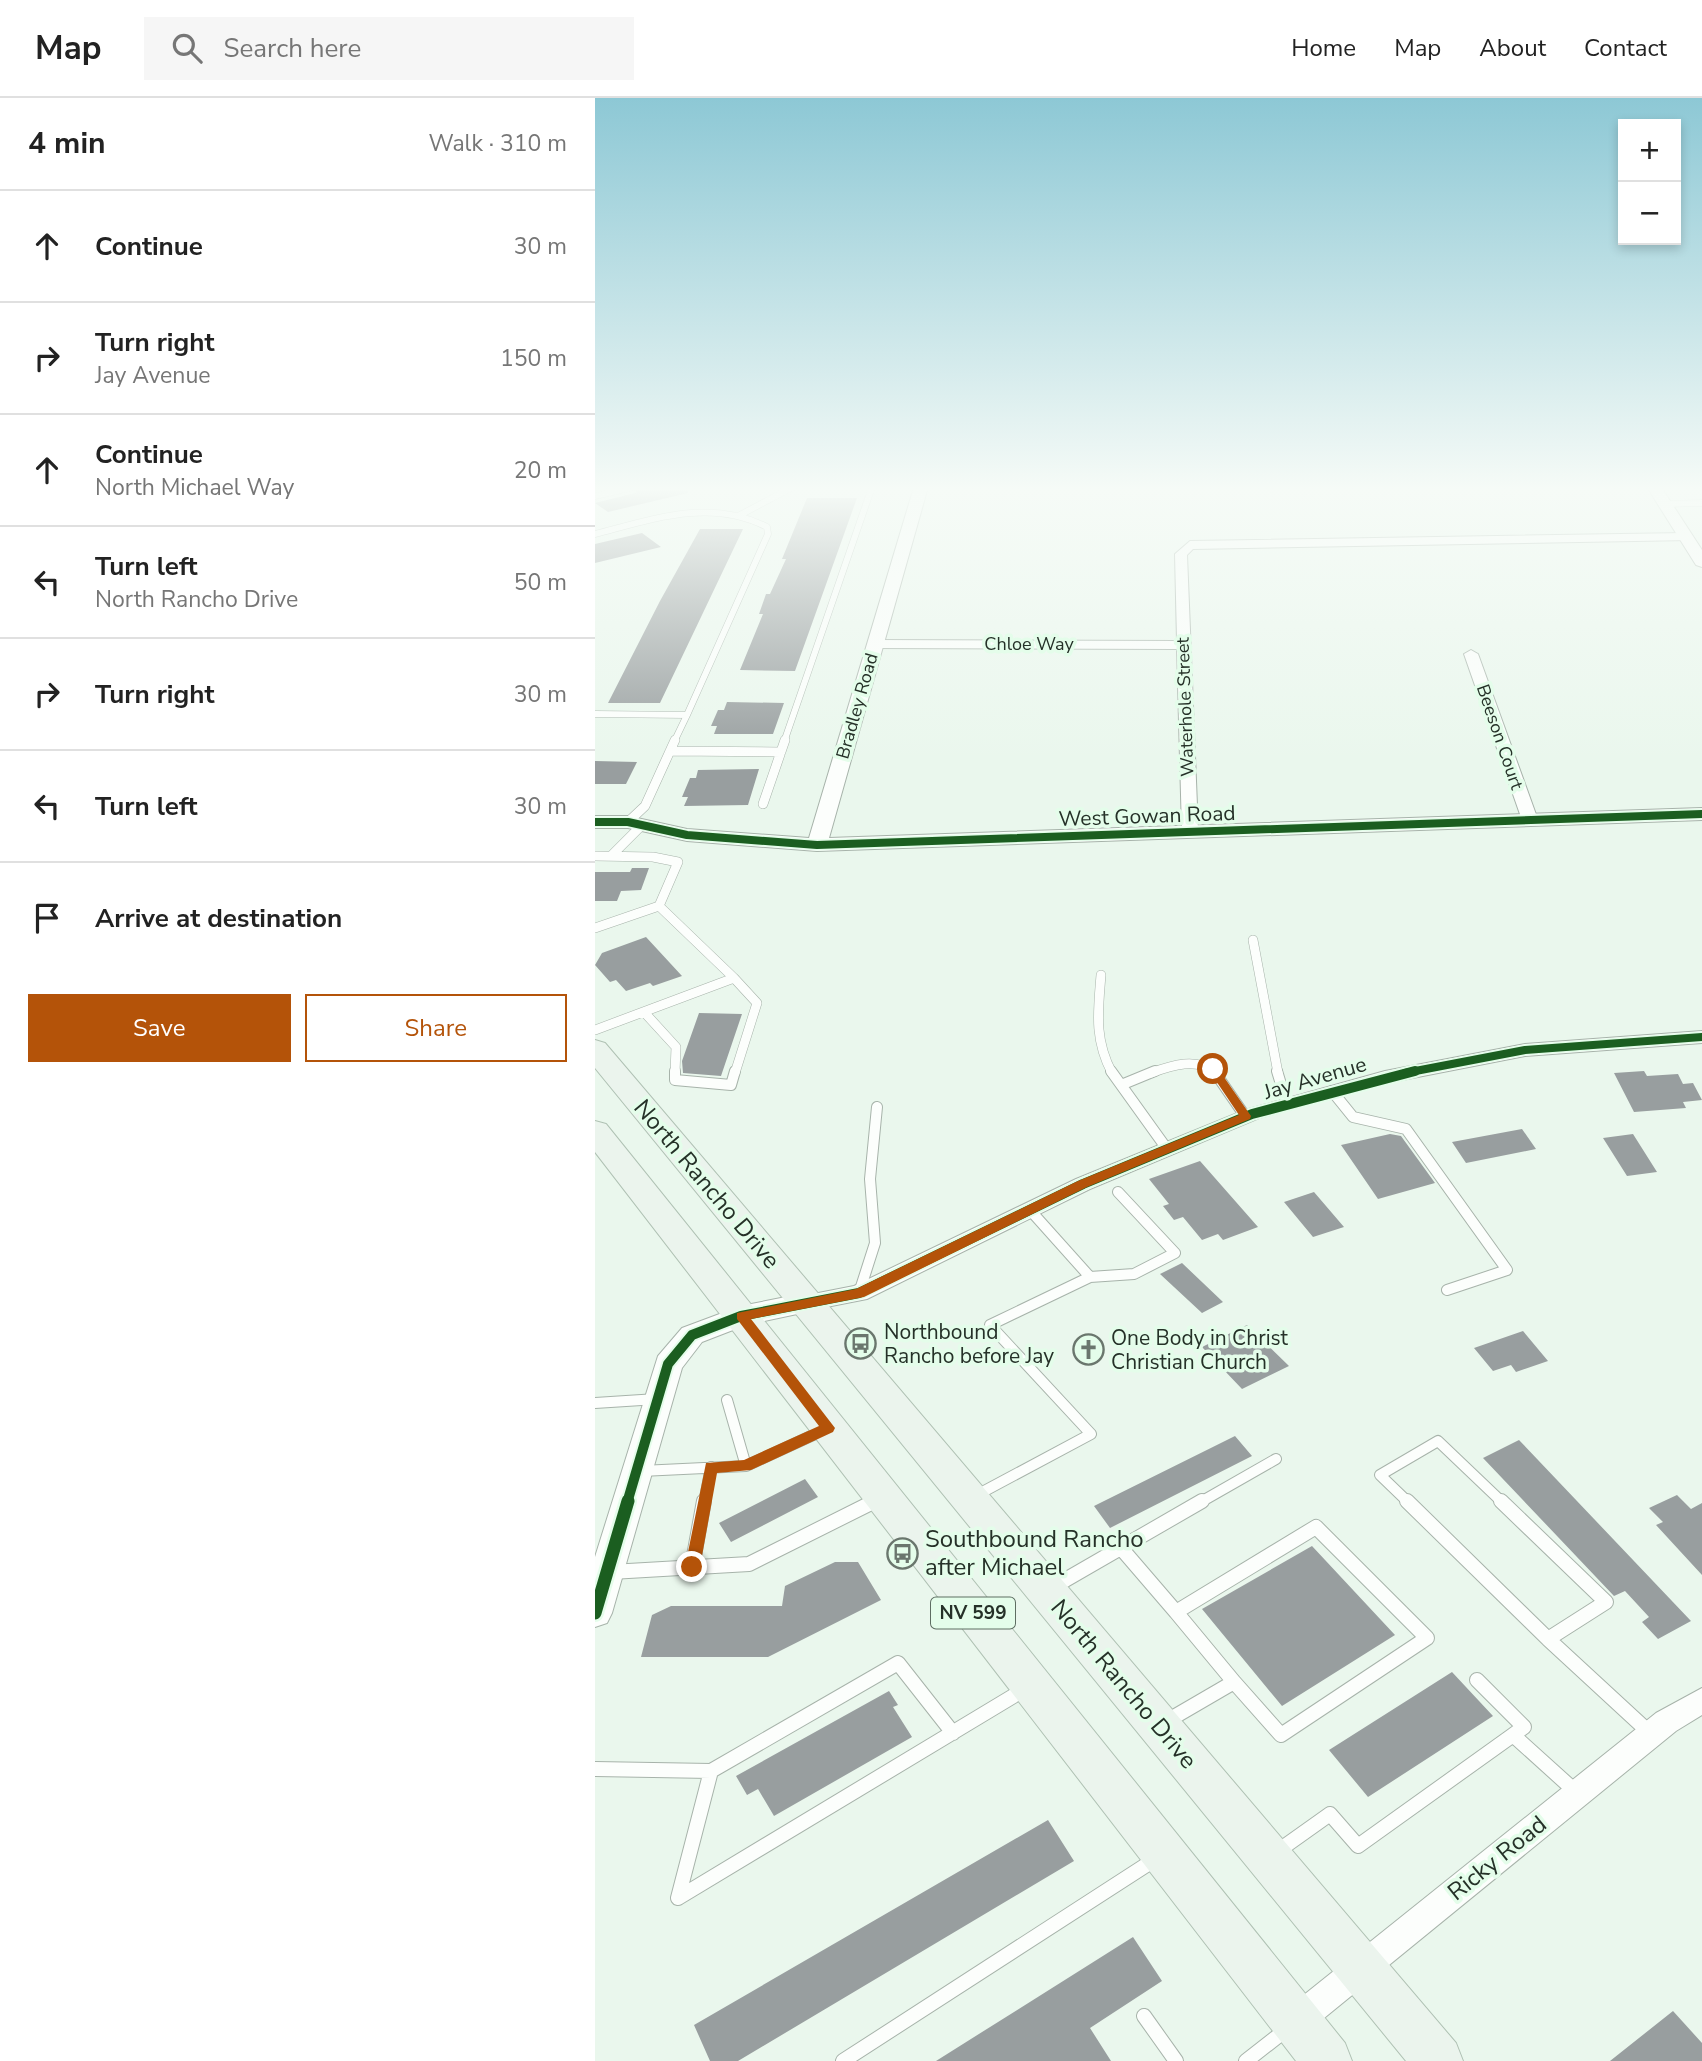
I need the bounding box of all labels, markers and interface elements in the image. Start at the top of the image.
search box [144,17,634,80]
text: Map [35,26,102,71]
icon: search [168,29,206,67]
text: Search here [224,31,361,66]
text: Home [1291,32,1356,64]
text: Map [1394,32,1441,64]
text: About [1479,32,1546,64]
text: Contact [1584,32,1667,64]
map controls [1618,119,1681,245]
button: + [1618,119,1681,182]
text: 4 min [28,123,106,164]
text: Walk · 310 m [428,128,567,159]
button: − [1618,182,1681,245]
icon: ahead [28,227,66,265]
text: Continue [95,229,203,264]
text: 30 m [514,231,567,262]
text: Turn right [95,325,214,360]
icon: right [28,339,66,377]
text: 150 m [500,343,567,374]
text: Jay Avenue [95,360,211,391]
text: Continue [95,437,203,472]
icon: ahead [28,451,66,489]
text: 20 m [514,455,567,486]
text: North Michael Way [95,472,294,503]
text: Turn left [95,549,198,584]
icon: left [28,563,66,601]
text: 50 m [514,567,567,598]
text: North Rancho Drive [95,584,298,615]
street label: Chloe Way [984,632,1074,656]
street label: Waterhole Street [1171,636,1199,777]
street label: Bradley Road [830,650,884,762]
icon: right [28,675,66,713]
text: Turn right [95,677,214,712]
text: 30 m [514,679,567,710]
street label: Beeson Court [1471,681,1529,793]
icon: left [28,787,66,825]
text: Turn left [95,789,198,824]
text: 30 m [514,791,567,822]
street label: West Gowan Road [1058,799,1236,833]
icon: arrive [28,899,66,937]
text: Arrive at destination [95,901,342,936]
button: Save [28,994,291,1062]
button: Share [305,994,567,1062]
street label: Jay Avenue [1259,1050,1370,1106]
route start [1197,1053,1228,1084]
street label: North Rancho Drive [627,1092,787,1276]
place label: Northbound Rancho before Jay [884,1318,1054,1370]
place label: One Body in Christ Christian Church [1111,1324,1289,1376]
bus stop icon: Northbound Rancho before Jay [844,1327,878,1361]
church icon: One Body in Christ Christian Church [1071,1333,1105,1367]
place label: Southbound Rancho after Michael [925,1523,1144,1583]
bus stop icon: Southbound Rancho after Michael [885,1536,919,1570]
route end [676,1551,707,1582]
street label: North Rancho Drive [1044,1592,1204,1776]
road number: NV 599 [931,1597,1015,1628]
street label: Ricky Road [1441,1808,1553,1908]

